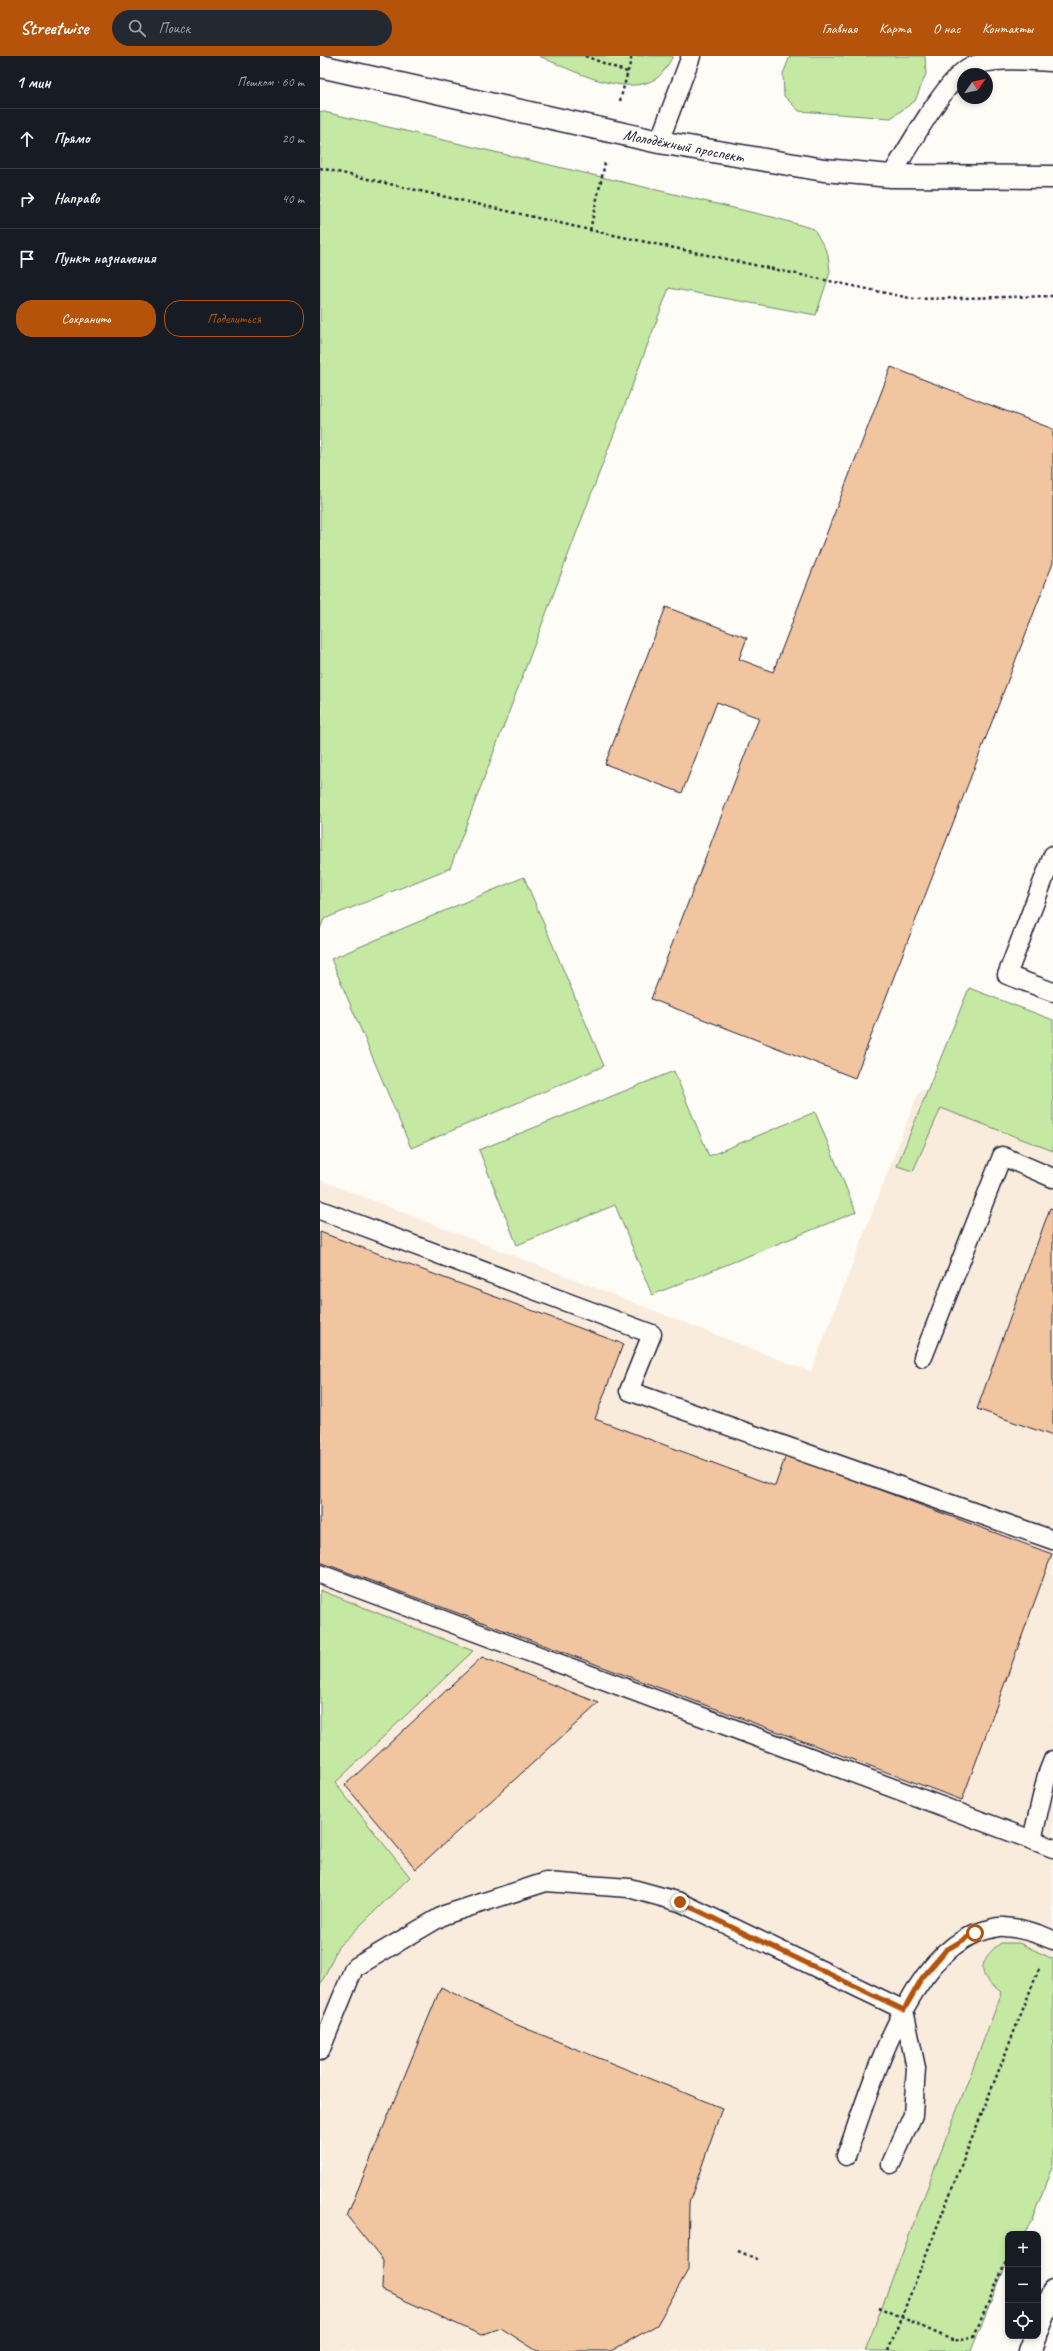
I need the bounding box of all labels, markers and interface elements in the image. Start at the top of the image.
search box [112,10,392,46]
text: Streetwise [20,16,88,40]
icon: search [126,17,148,39]
text: Поиск [158,19,190,38]
text: Главная [822,20,857,37]
text: Карта [879,20,911,37]
text: О нас [933,20,960,37]
text: Контакты [982,20,1033,37]
north arrow [957,68,993,104]
text: 1 мин [16,72,51,93]
text: Пешком · 60 m [237,74,304,90]
street label: Молодёжный проспект [622,124,747,168]
icon: ahead [16,128,38,150]
text: Прямо [54,129,90,148]
text: 20 m [282,131,304,147]
icon: right [16,188,38,210]
text: Направо [54,189,100,208]
text: 40 m [282,191,304,207]
icon: arrive [16,248,38,270]
text: Пункт назначения [54,249,156,268]
button: Сохранить [16,300,156,337]
button: Поделиться [164,300,304,337]
route end [671,1893,689,1911]
route start [966,1924,984,1942]
map controls [1005,2231,1041,2339]
button: + [1005,2231,1041,2267]
button: − [1005,2267,1041,2303]
button: locate [1005,2303,1041,2339]

